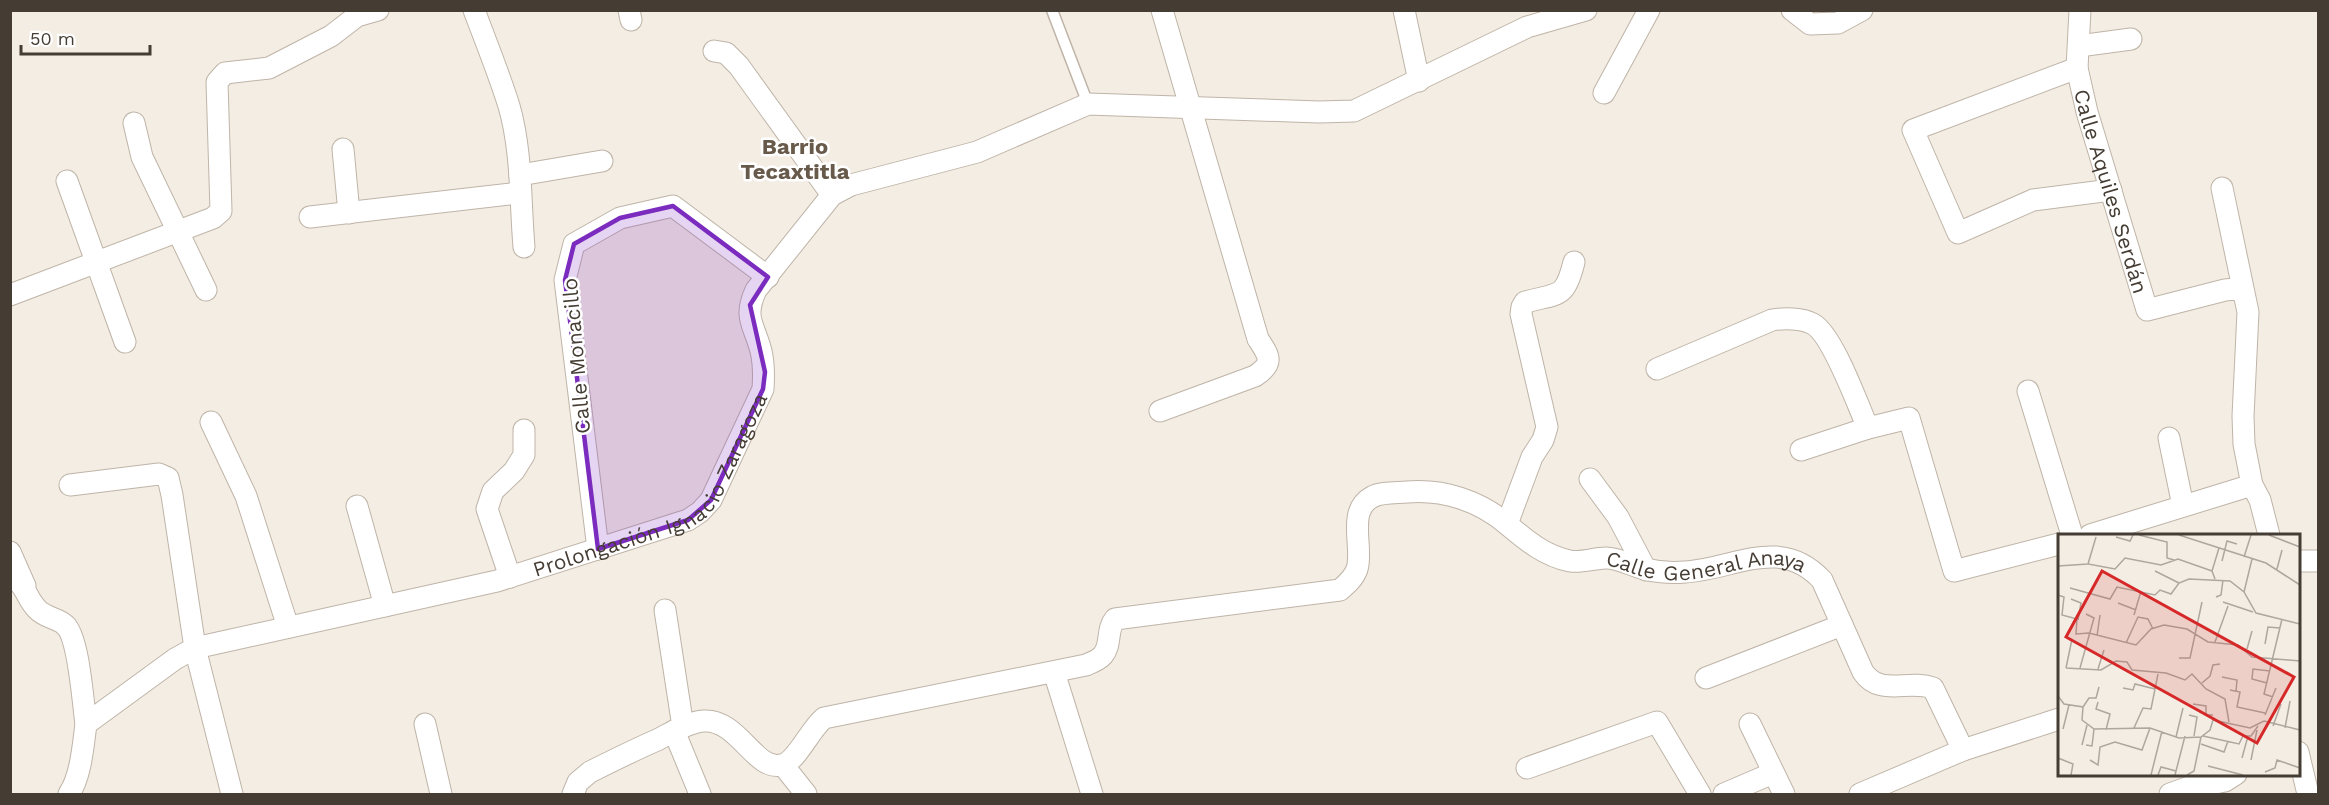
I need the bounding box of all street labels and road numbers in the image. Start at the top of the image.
street label: Calle Aquiles Serdán [2070,87,2154,296]
street label: Calle Monacillo [557,277,595,435]
street label: Prolongación Ignacio Zaragoza [529,389,772,581]
street label: Calle General Anaya [1604,544,1811,585]

